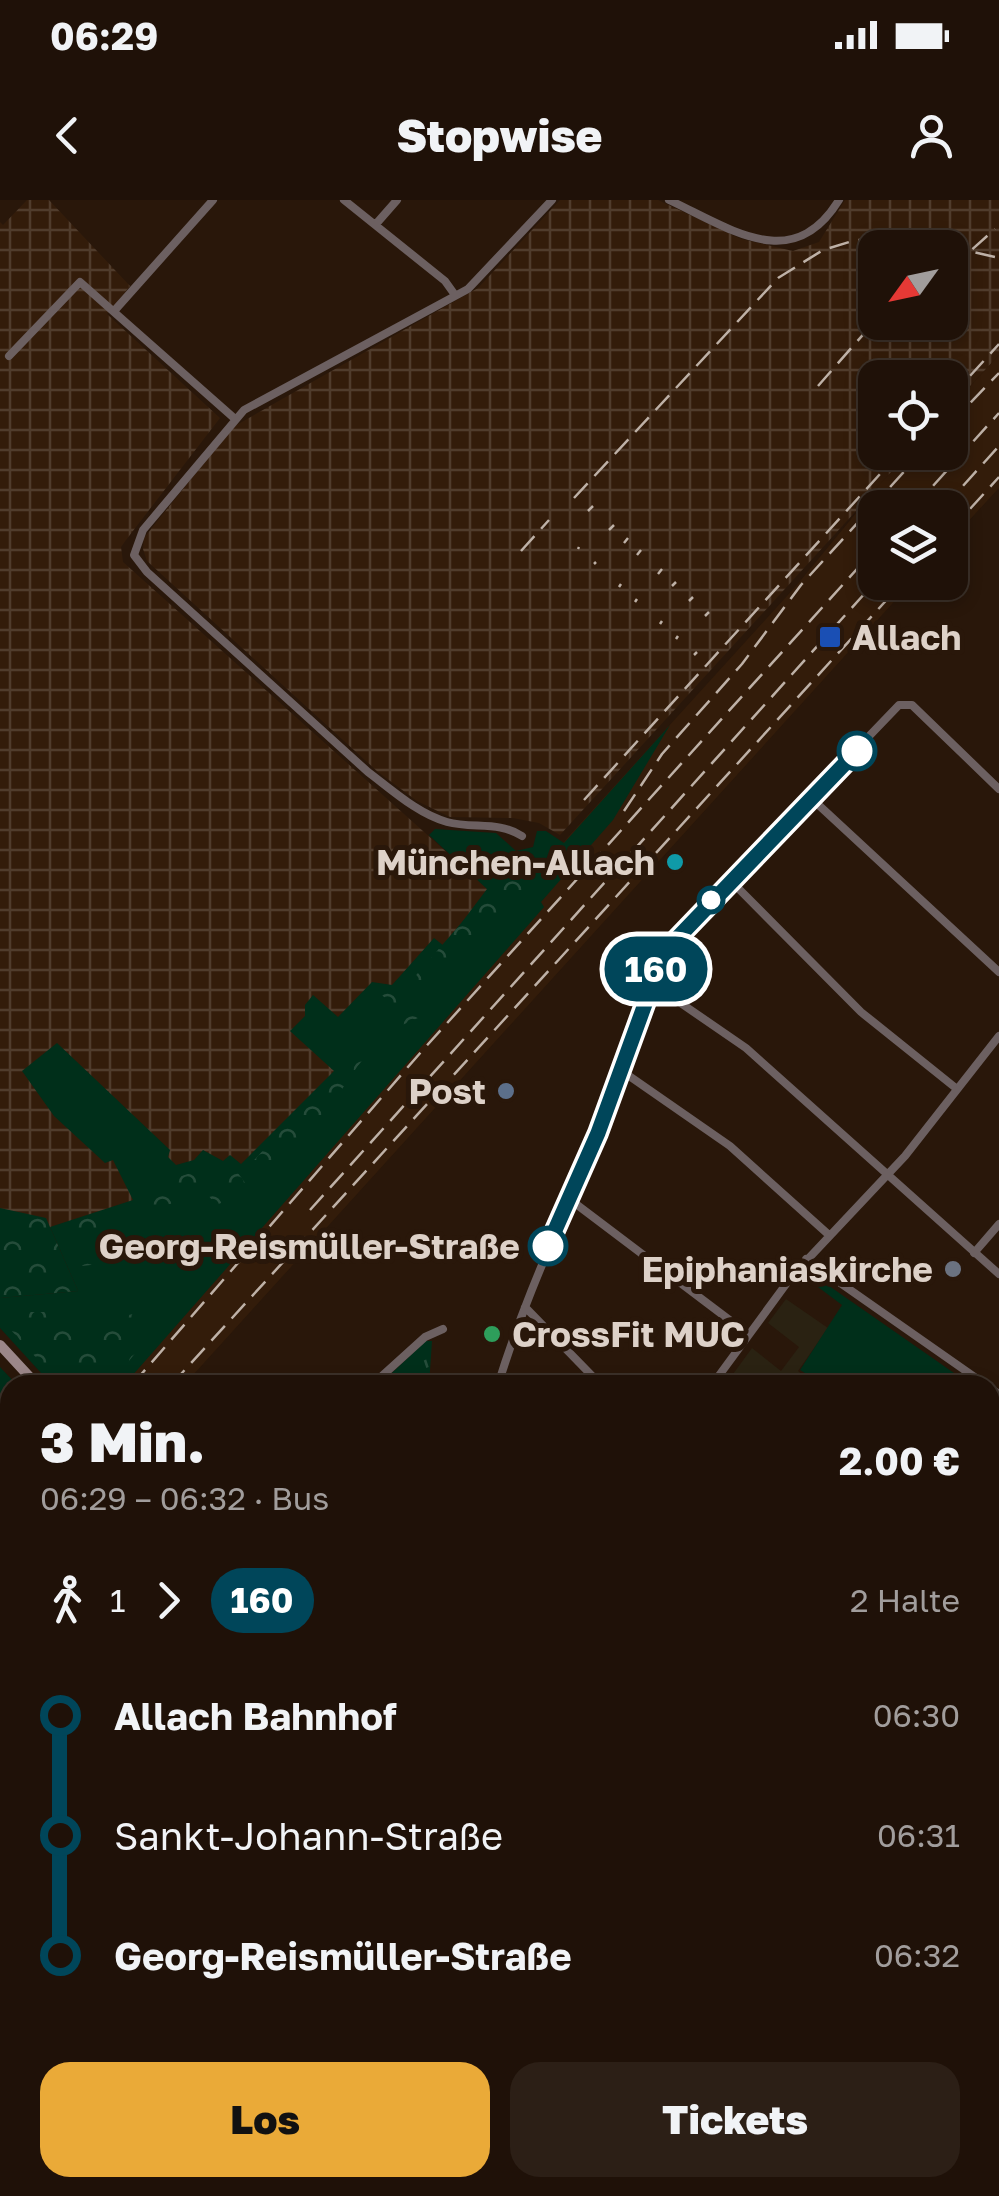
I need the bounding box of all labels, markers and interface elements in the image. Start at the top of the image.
text: 06:29 [50,13,158,58]
icon: back [40,108,95,163]
text: Stopwise [397,108,602,162]
icon: person [904,108,959,163]
north arrow [858,230,968,340]
map controls [858,230,968,600]
button: locate [858,360,968,470]
button: layers [858,490,968,600]
place label: Allach [852,616,962,658]
marker: Allach [817,624,843,650]
unlabelled marker [838,732,876,770]
place label: München-Allach [376,841,655,883]
marker: München-Allach [664,851,686,873]
unlabelled marker [698,887,724,913]
line badge: 160 [598,936,714,1002]
text: 160 [624,948,688,990]
place label: Post [408,1070,486,1112]
marker: Post [495,1080,517,1102]
place label: Georg-Reismüller-Straße [98,1225,520,1267]
marker: Georg-Reismüller-Straße [529,1227,567,1265]
place label: Epiphaniaskirche [641,1248,933,1290]
marker: Epiphaniaskirche [942,1258,964,1280]
place label: CrossFit MUC [512,1313,745,1355]
marker: CrossFit MUC [481,1323,503,1345]
text: 3 Min. [40,1408,205,1474]
text: 2.00 € [839,1438,960,1483]
text: 06:29 – 06:32 · Bus [40,1479,329,1517]
icon: walk [40,1573,95,1628]
icon: forward [141,1573,196,1628]
text: 160 [231,1579,294,1621]
text: 1 [110,1581,126,1619]
text: 2 Halte [850,1581,960,1619]
text: Allach Bahnhof [114,1693,397,1738]
text: 06:30 [873,1696,960,1734]
text: Sankt-Johann-Straße [114,1813,503,1858]
text: 06:31 [877,1816,960,1854]
text: Georg-Reismüller-Straße [114,1933,572,1978]
text: 06:32 [874,1936,960,1974]
button: Los [40,2062,490,2177]
button: Tickets [510,2062,960,2177]

